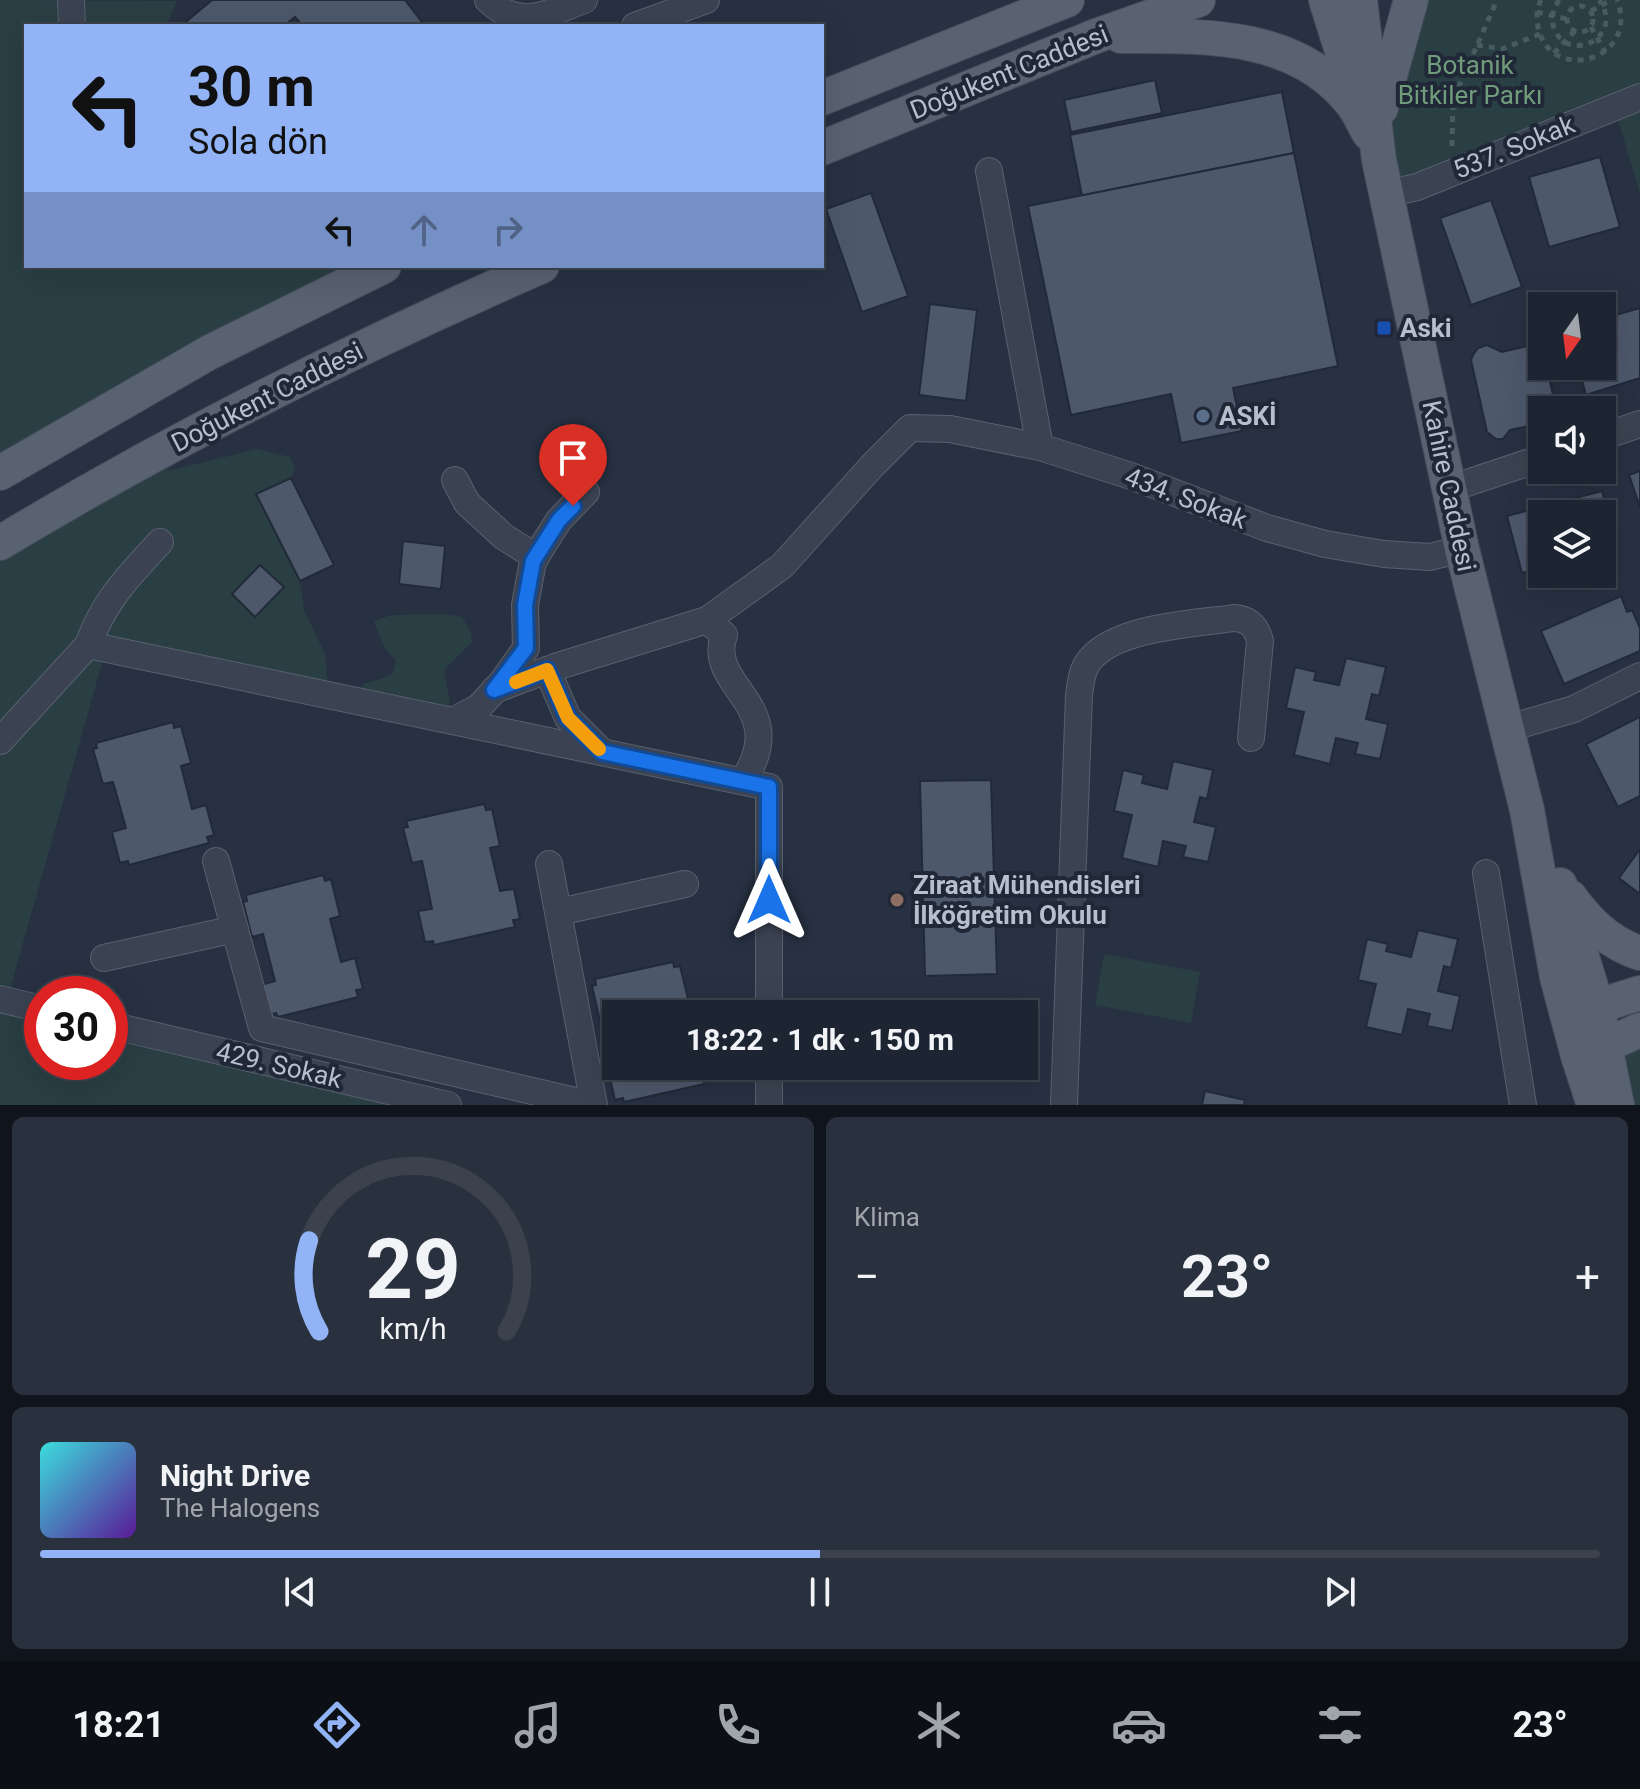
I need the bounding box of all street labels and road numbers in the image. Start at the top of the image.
street label: Doğukent Caddesi [906,19,1112,125]
street label: 537. Sokak [1449,109,1580,185]
street label: Doğukent Caddesi [166,336,368,458]
street label: Kahire Caddesi [1416,398,1482,574]
street label: 434. Sokak [1121,461,1252,535]
street label: 429. Sokak [213,1036,345,1094]

